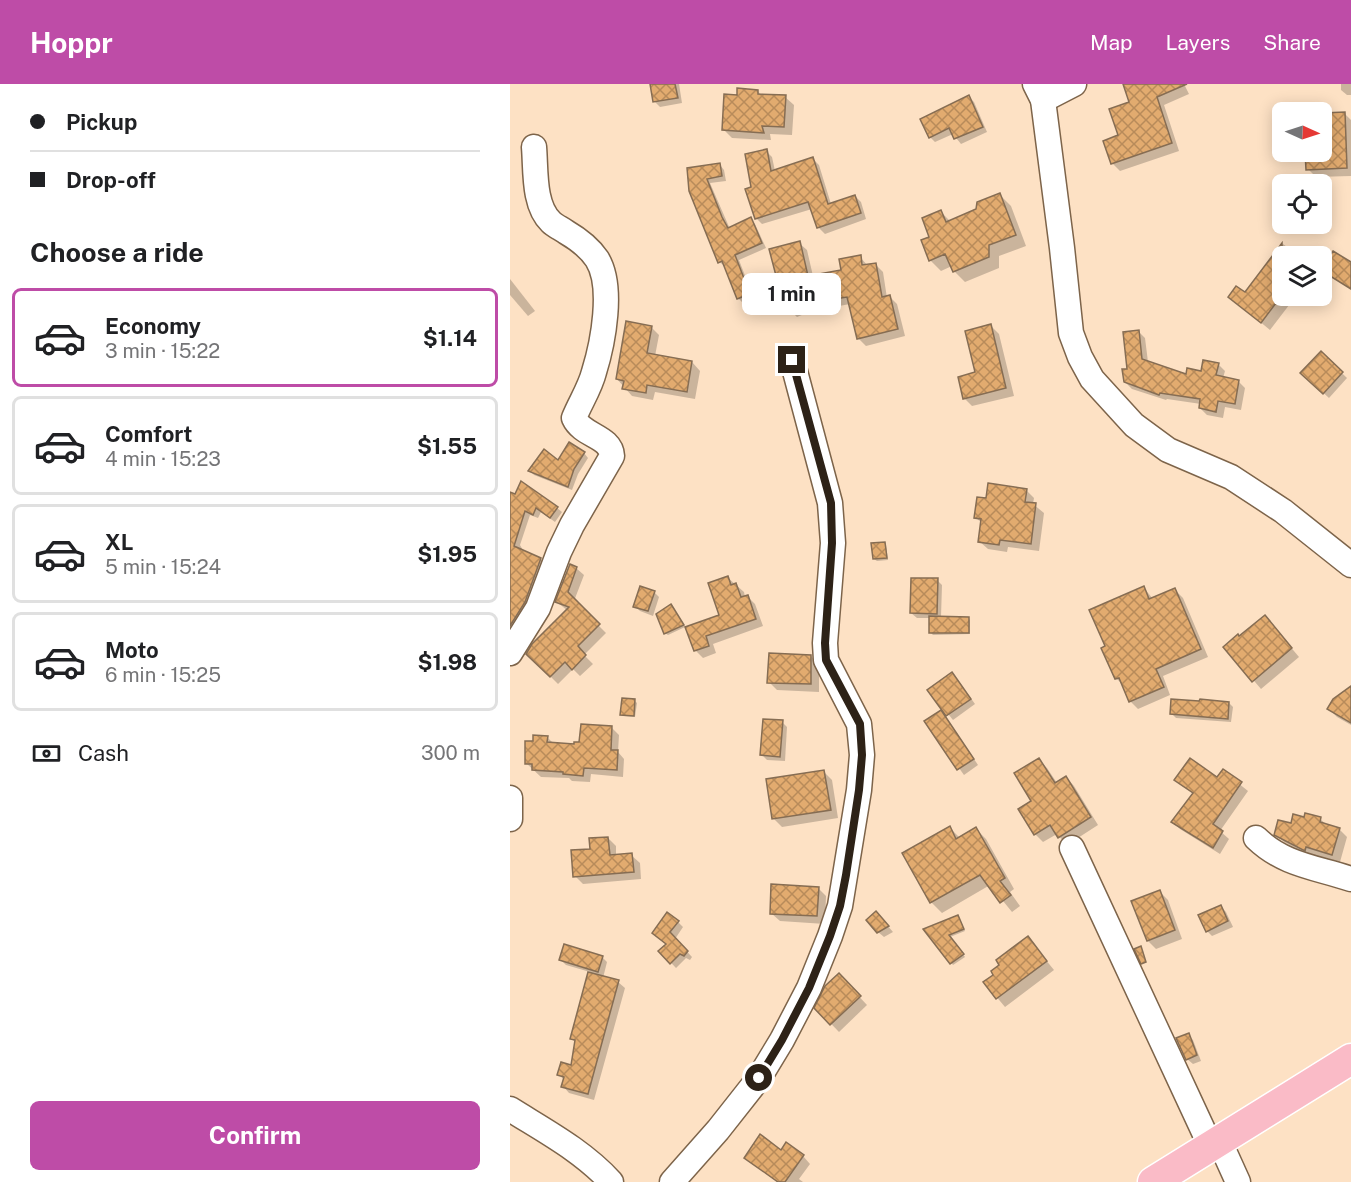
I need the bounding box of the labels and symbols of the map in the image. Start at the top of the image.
north arrow [1272,102,1332,162]
callout: 1 min [742,273,842,315]
route end [778,346,805,373]
route start [745,1064,772,1091]

